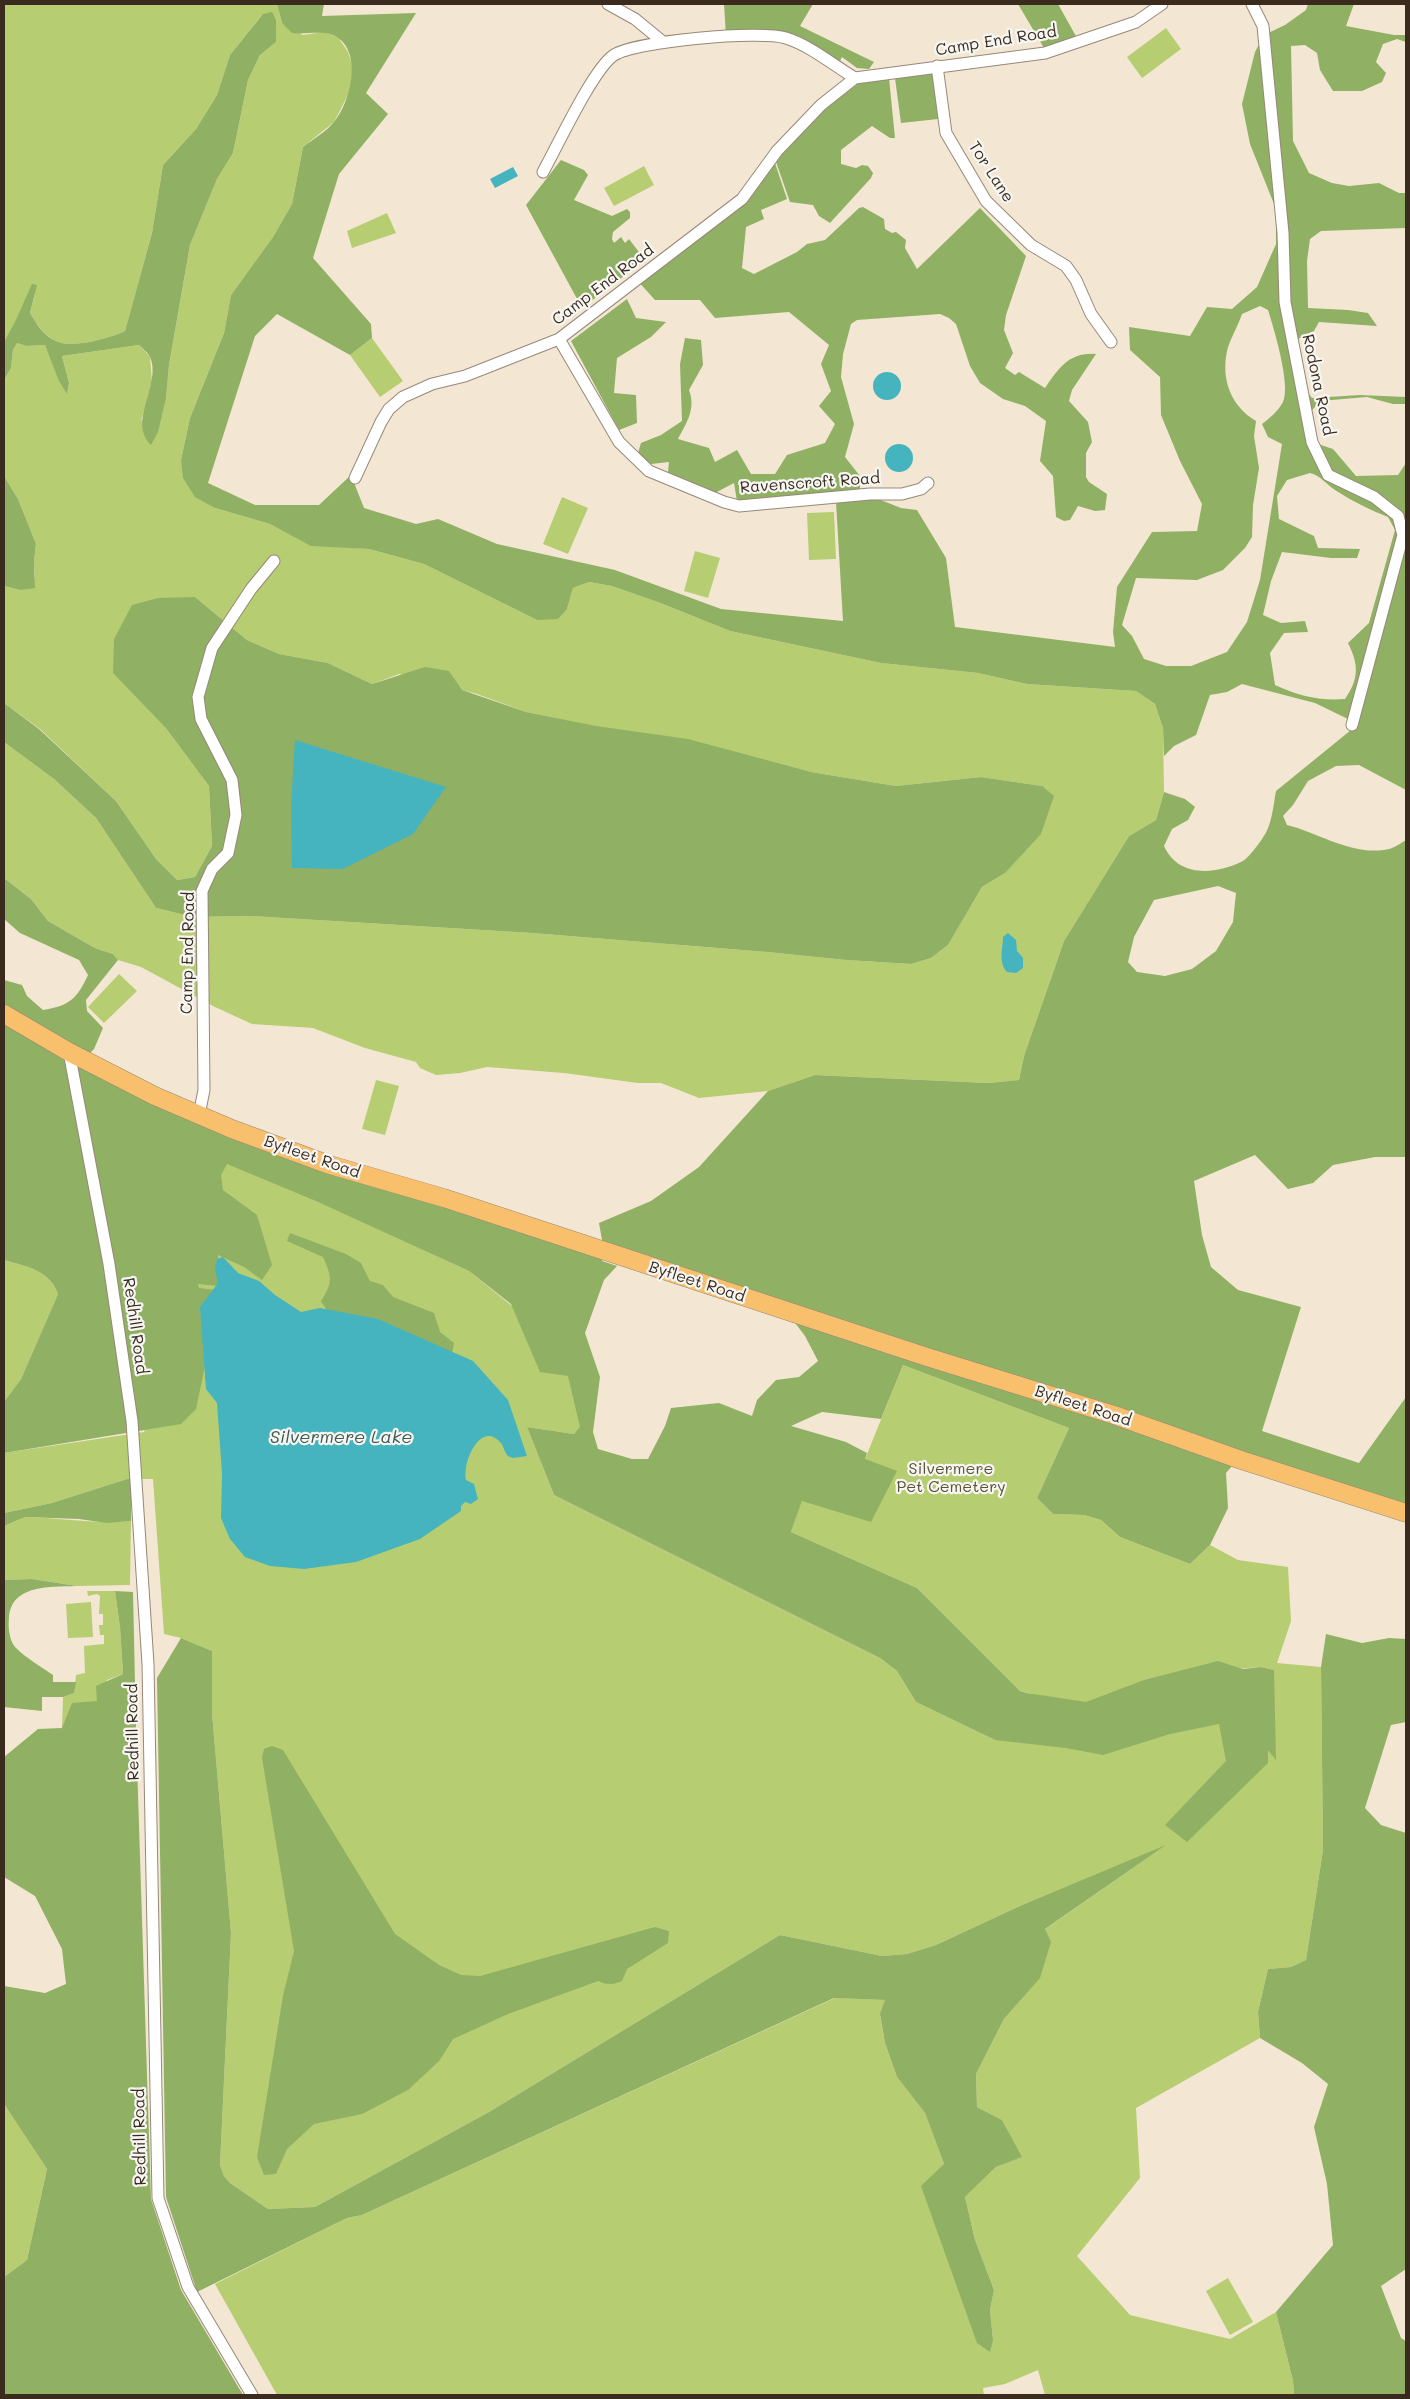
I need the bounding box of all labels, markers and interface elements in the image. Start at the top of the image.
street label: Camp End Road [934,22,1058,60]
street label: Tor Lane [964,138,1018,206]
street label: Camp End Road [548,241,658,329]
street label: Rodona Road [1298,333,1338,437]
street label: Ravenscroft Road [739,469,881,497]
street label: Camp End Road [177,892,199,1014]
street label: Byfleet Road [261,1132,363,1182]
street label: Byfleet Road [646,1257,748,1307]
street label: Redhill Road [119,1277,151,1375]
street label: Byfleet Road [1032,1381,1134,1431]
water label: Silvermere Lake [270,1426,412,1448]
park label: Silvermere Pet Cemetery [896,1459,1006,1497]
street label: Redhill Road [123,1683,143,1781]
street label: Redhill Road [130,2088,150,2186]

